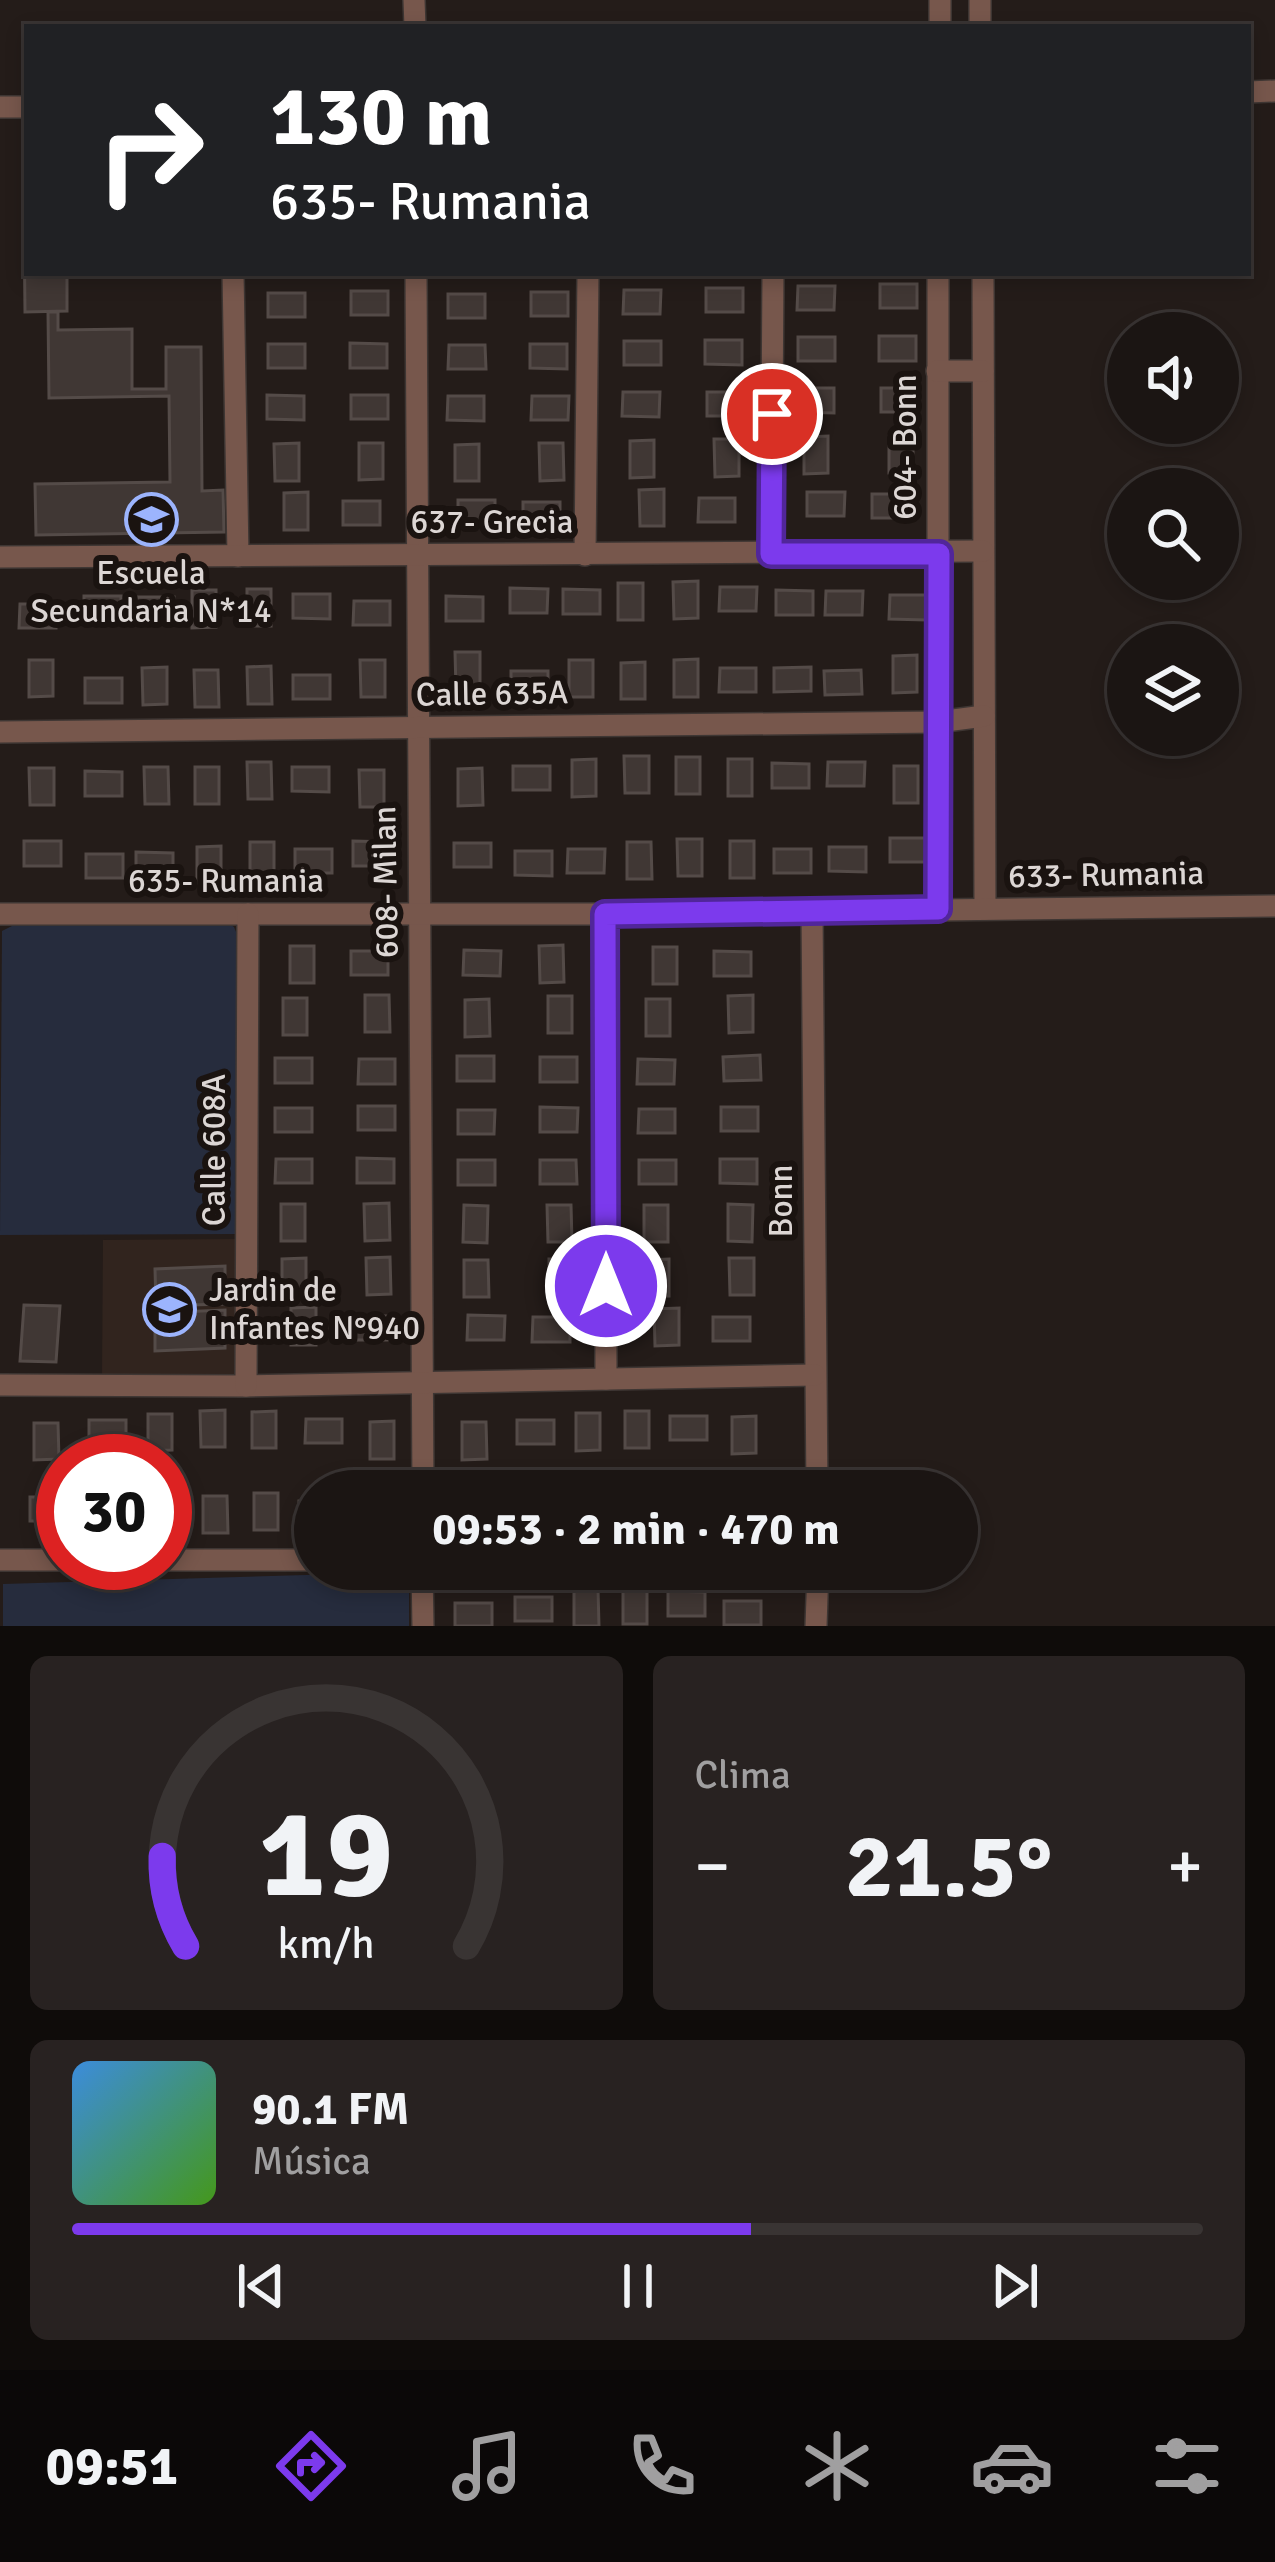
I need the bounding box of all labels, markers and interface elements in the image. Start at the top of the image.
text: 130 m [270,65,492,169]
icon: right [72,72,228,228]
text: 635- Rumania [270,168,591,235]
map controls [1107,312,1239,756]
button: sound [1107,312,1239,444]
pin [721,363,823,465]
street label: 604- Bonn [885,374,926,520]
icon: arrive [739,381,805,447]
button: search [1107,468,1239,600]
school or university icon: Escuela Secundaria N*14 [123,491,179,547]
street label: 637- Grecia [410,502,574,543]
place label: Escuela Secundaria N*14 [30,553,272,632]
button: layers [1107,624,1239,756]
street label: Calle 635A [415,672,569,716]
street label: 608- Milan [364,805,408,959]
street label: 633- Rumania [1008,853,1204,897]
street label: 635- Rumania [128,861,324,902]
street label: Calle 608A [194,1074,235,1226]
street label: Bonn [761,1164,802,1238]
position arrow [543,1223,669,1349]
place label: Jardin de Infantes N°940 [209,1270,420,1349]
school or university icon: Jardin de Infantes N°940 [142,1281,198,1337]
speed limit sign: 30 [36,1434,192,1590]
text: 09:53 · 2 min · 470 m [432,1502,840,1557]
text: Clima [695,1751,791,1799]
text: 19 [259,1778,394,1931]
text: 21.5° [845,1811,1053,1922]
text: − [695,1826,730,1907]
text: + [1167,1826,1203,1907]
text: km/h [278,1918,375,1971]
text: 90.1 FM [252,2082,409,2137]
text: Música [252,2137,371,2185]
icon: previous [228,2253,294,2319]
icon: pause [605,2253,671,2319]
icon: next [982,2253,1048,2319]
icon: directions [269,2424,353,2508]
icon: music [445,2424,529,2508]
icon: phone [620,2424,704,2508]
icon: climate [795,2424,879,2508]
icon: car [970,2424,1054,2508]
icon: filters [1145,2424,1229,2508]
text: 09:51 [46,2433,178,2500]

